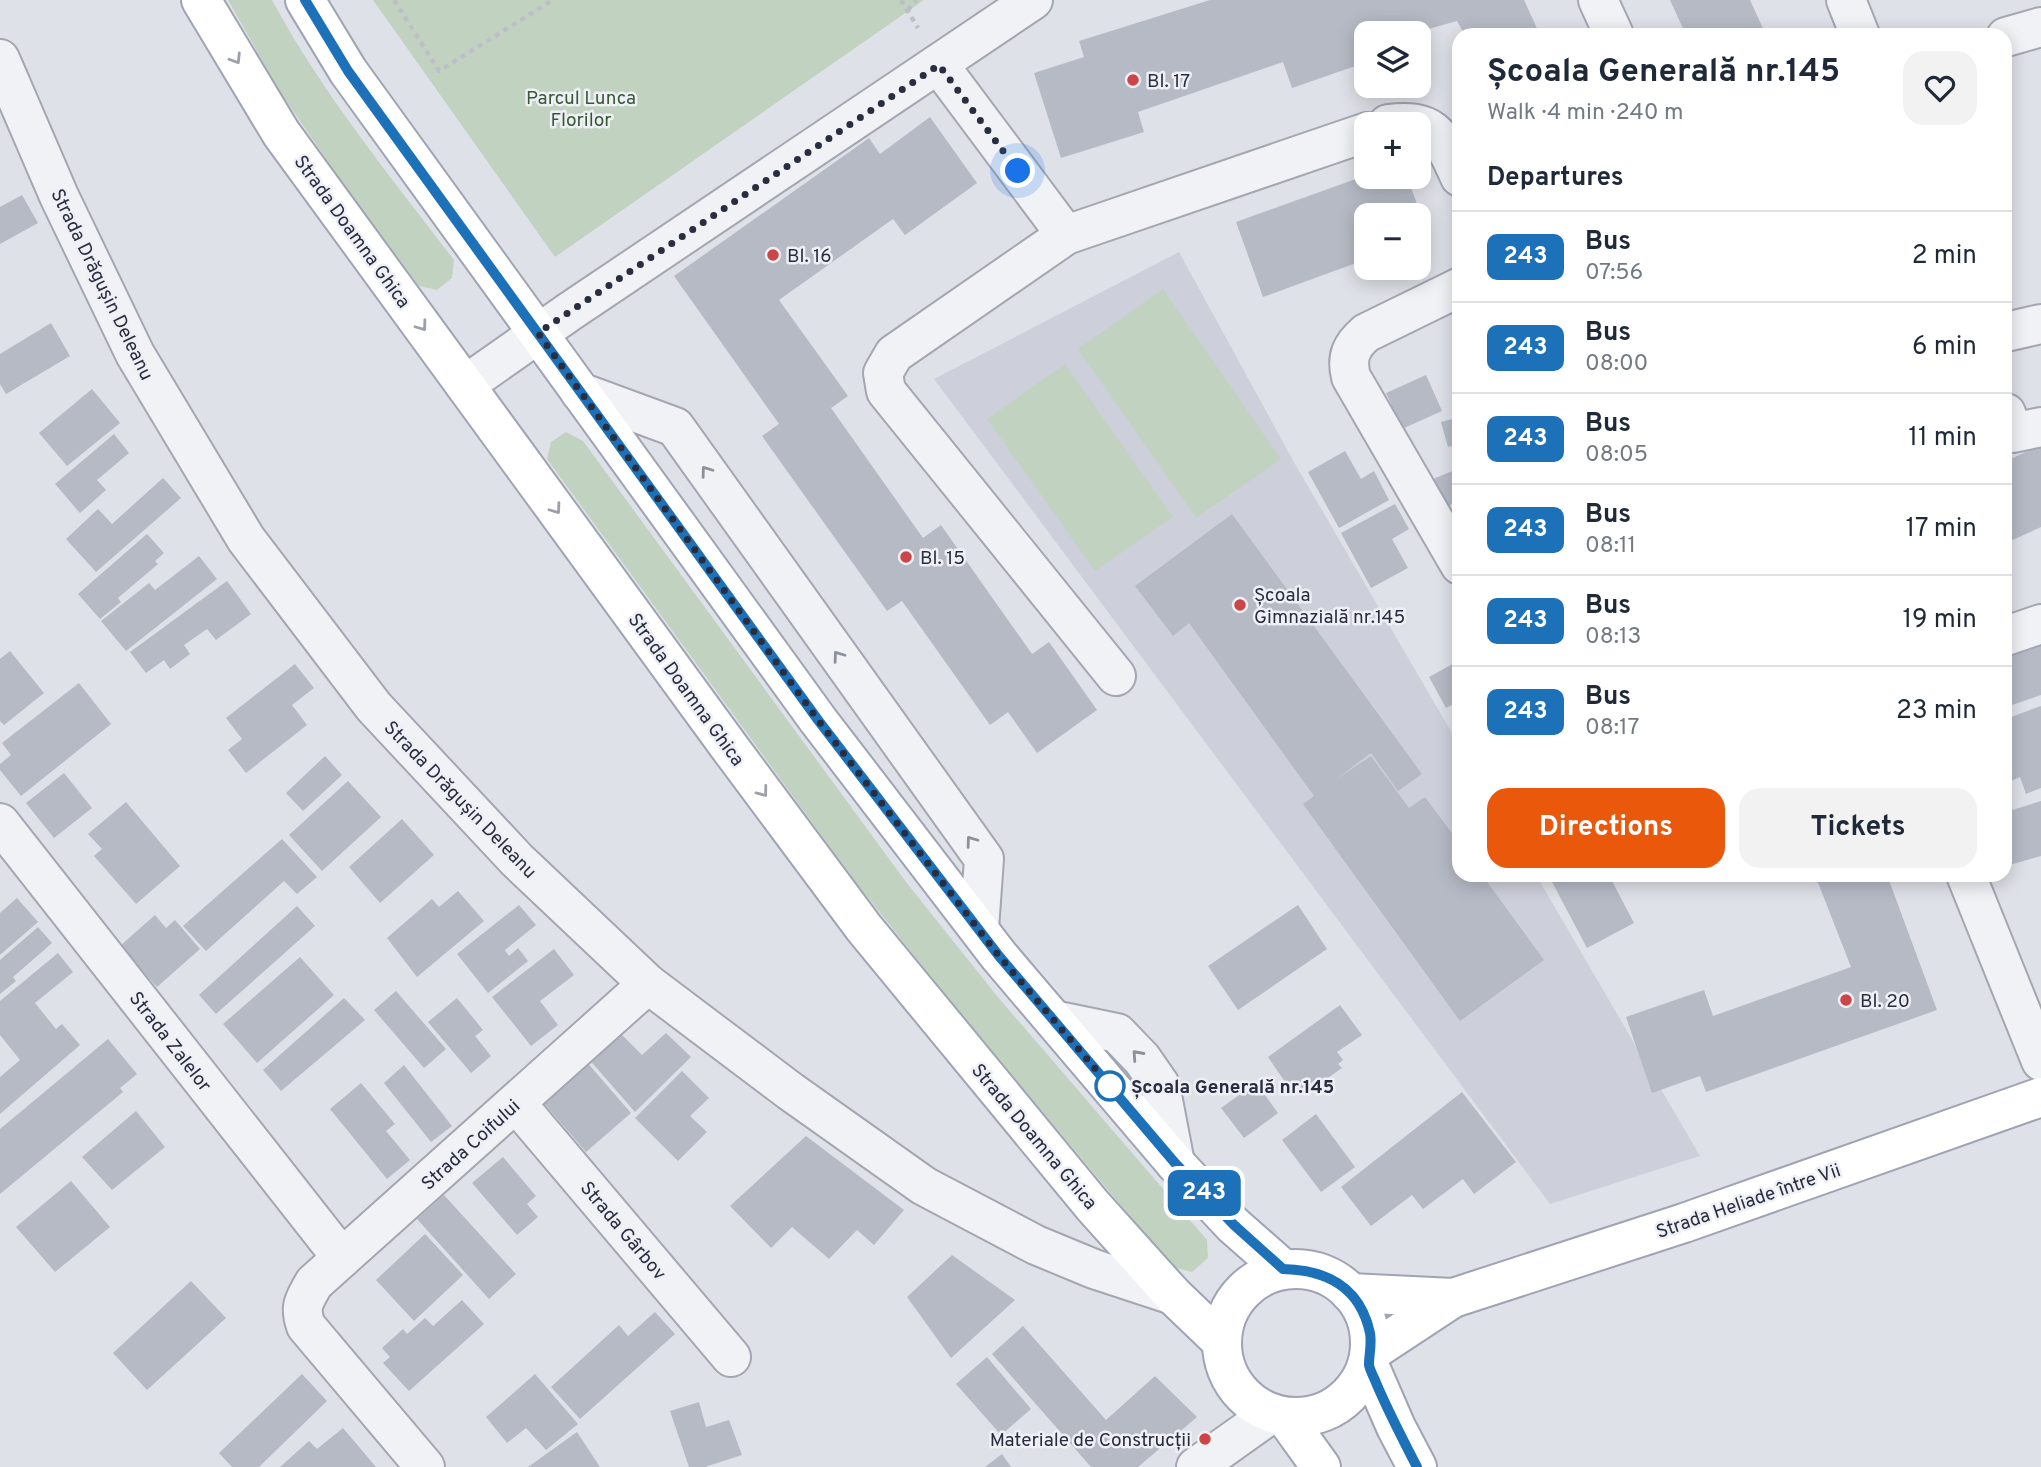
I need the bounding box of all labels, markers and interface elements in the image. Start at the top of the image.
map controls [1354,21,1431,280]
button: layers [1354,21,1431,98]
one-way arrow [227,51,240,64]
button: heart [1903,51,1977,125]
text: Școala Generală nr.145 [1487,52,1840,94]
place label: Bl. 17 [1147,70,1190,94]
marker: Bl. 17 [1125,72,1141,88]
park label: Parcul Lunca Florilor [526,87,636,133]
text: Walk · 4 min · 240 m [1487,99,1683,128]
button: + [1354,112,1431,189]
street label: Strada Doamna Ghica [288,151,415,313]
your location [1000,153,1035,188]
text: Departures [1487,162,1624,195]
street label: Strada Drăgușin Deleanu [44,185,158,385]
button: − [1354,203,1431,280]
text: Bus [1585,226,1631,259]
text: 2 min [1912,240,1977,273]
text: 243 [1503,242,1548,272]
place label: Bl. 16 [787,245,832,269]
marker: Bl. 16 [765,247,781,263]
text: 07:56 [1585,259,1643,288]
text: Bus [1585,317,1631,350]
one-way arrow [414,318,426,331]
text: 6 min [1912,331,1977,364]
text: 243 [1503,333,1548,363]
text: 08:00 [1585,350,1648,379]
text: Bus [1585,408,1631,441]
text: 11 min [1908,422,1977,455]
text: 243 [1503,424,1548,454]
text: 08:05 [1585,441,1648,470]
one-way arrow [702,466,714,479]
text: Bus [1585,499,1631,532]
one-way arrow [548,502,560,514]
text: 17 min [1905,513,1977,546]
text: 243 [1503,515,1548,545]
text: 08:11 [1585,532,1636,561]
place label: Bl. 15 [920,547,965,571]
marker: Bl. 15 [898,549,914,565]
place label: Școala Gimnazială nr.145 [1254,584,1405,630]
text: Bus [1585,590,1631,623]
marker: Școala Gimnazială nr.145 [1232,597,1248,613]
text: 19 min [1902,604,1977,637]
text: 243 [1503,606,1548,636]
street label: Strada Doamna Ghica [622,609,749,771]
text: 08:13 [1585,623,1641,652]
one-way arrow [834,651,846,664]
text: Bus [1585,681,1631,714]
text: 23 min [1896,695,1977,728]
text: 243 [1503,697,1548,727]
text: 08:17 [1585,714,1640,743]
street label: Strada Drăgușin Deleanu [378,716,541,884]
one-way arrow [754,784,767,797]
button: Directions [1487,788,1725,868]
button: Tickets [1739,788,1977,868]
one-way arrow [967,836,979,849]
street label: Strada Zalelor [123,987,216,1098]
place label: Bl. 20 [1860,990,1910,1014]
marker: Bl. 20 [1838,992,1854,1008]
one-way arrow [1133,1050,1146,1063]
street label: Strada Doamna Ghica [965,1059,1102,1215]
marker: Școala Generală nr.145 [1095,1071,1125,1101]
place label: Școala Generală nr.145 [1131,1076,1334,1100]
street label: Strada Coifului [417,1095,526,1196]
street label: Strada Heliade între Vii [1653,1159,1844,1245]
line badge: 243 [1164,1170,1244,1216]
street label: Strada Gârbov [574,1177,671,1286]
text: 243 [1182,1178,1226,1208]
place label: Materiale de Construcții [990,1429,1191,1453]
marker: Materiale de Construcții [1197,1431,1213,1447]

